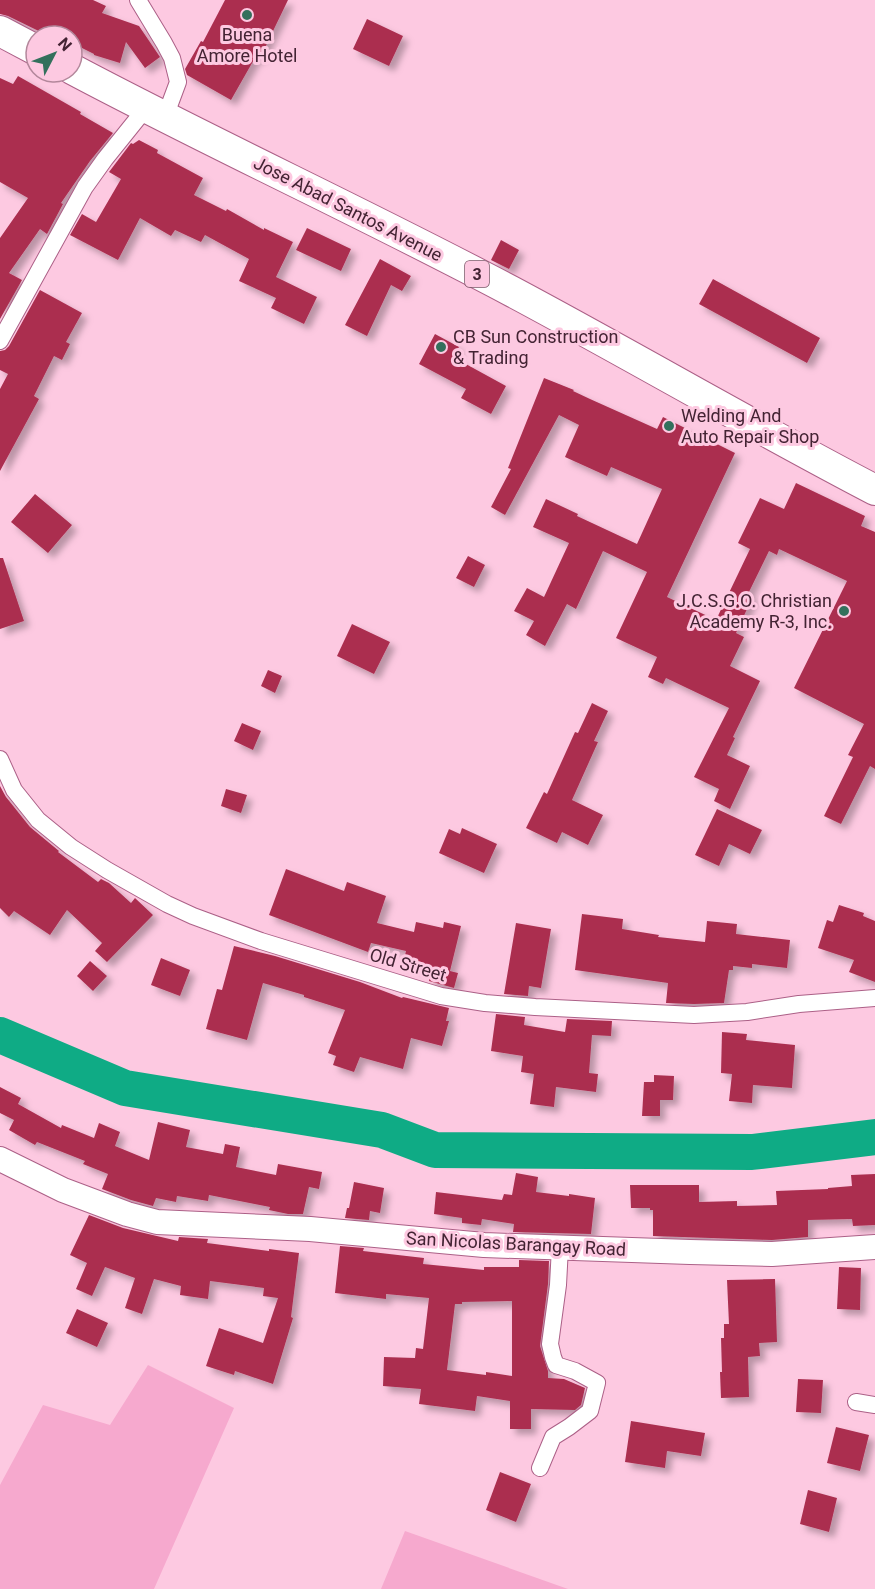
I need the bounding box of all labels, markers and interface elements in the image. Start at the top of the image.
marker: Buena Amore Hotel [240,8,254,22]
north arrow [24,24,84,84]
place label: Buena Amore Hotel [197,24,297,66]
text: N [54,34,76,55]
street label: Jose Abad Santos Avenue [250,152,446,265]
road number: 3 [465,261,489,287]
place label: CB Sun Construction & Trading [453,326,618,368]
marker: CB Sun Construction & Trading [434,340,448,354]
place label: Welding And Auto Repair Shop [681,405,819,447]
marker: Welding And Auto Repair Shop [662,419,676,433]
place label: J.C.S.G.O. Christian Academy R-3, Inc. [676,590,832,632]
marker: J.C.S.G.O. Christian Academy R-3, Inc. [837,604,851,618]
street label: Old Street [367,944,449,986]
street label: San Nicolas Barangay Road [406,1227,627,1260]

